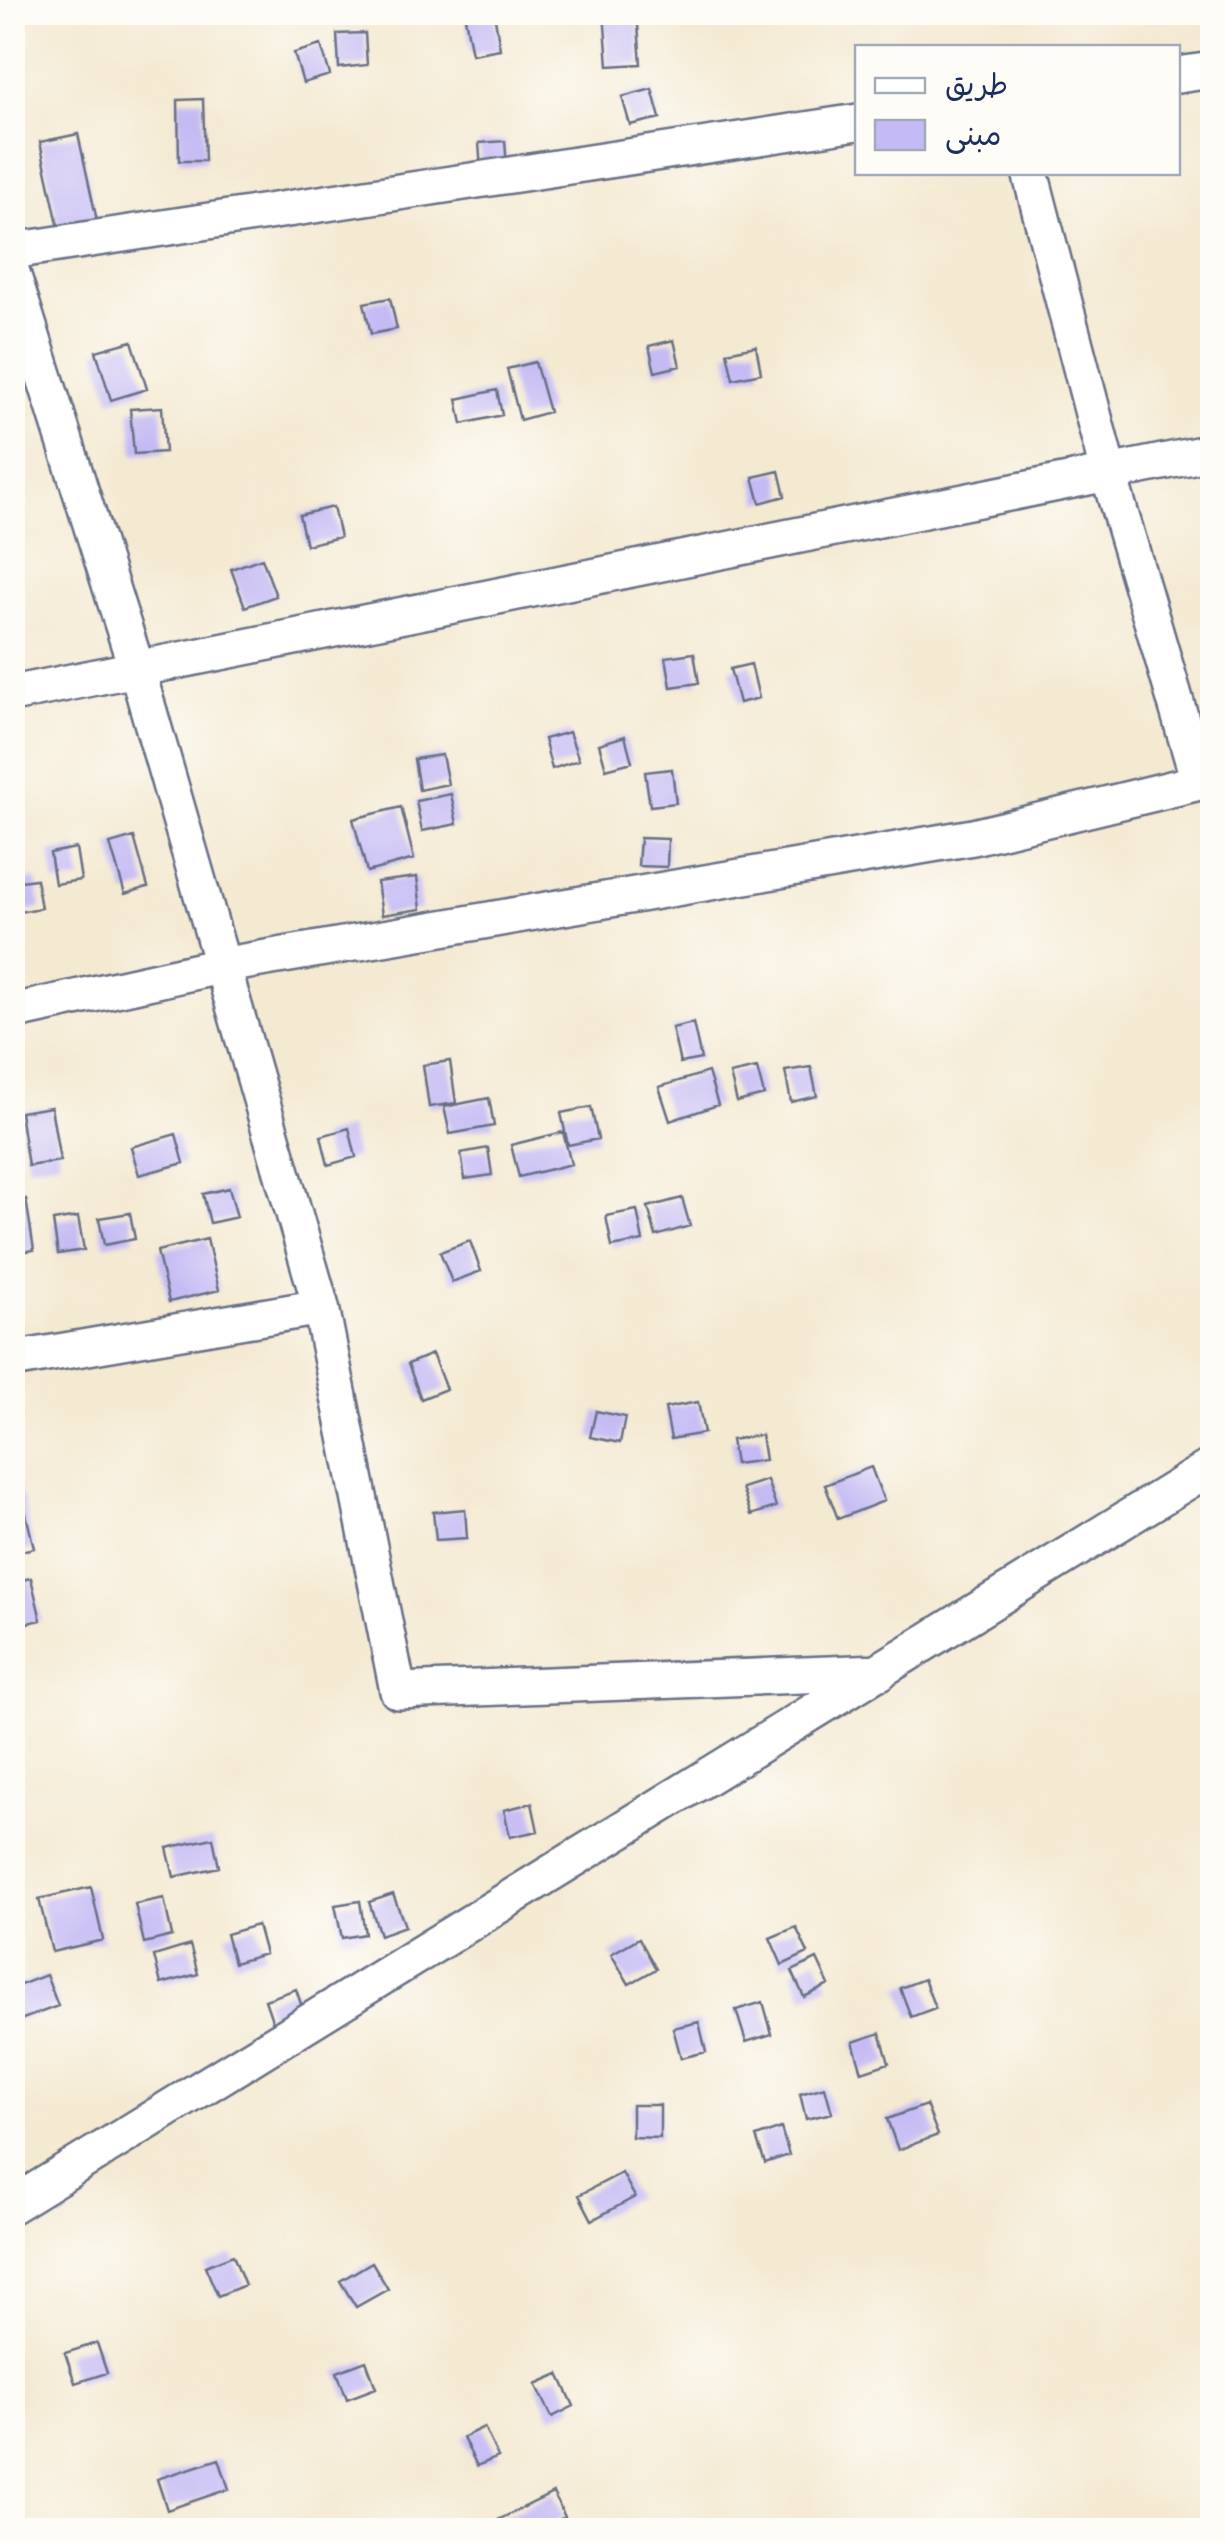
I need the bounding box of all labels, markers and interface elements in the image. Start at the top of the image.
legend [855,45,1180,175]
text: طريق [945,65,1008,103]
text: مبنى [945,115,1001,154]

